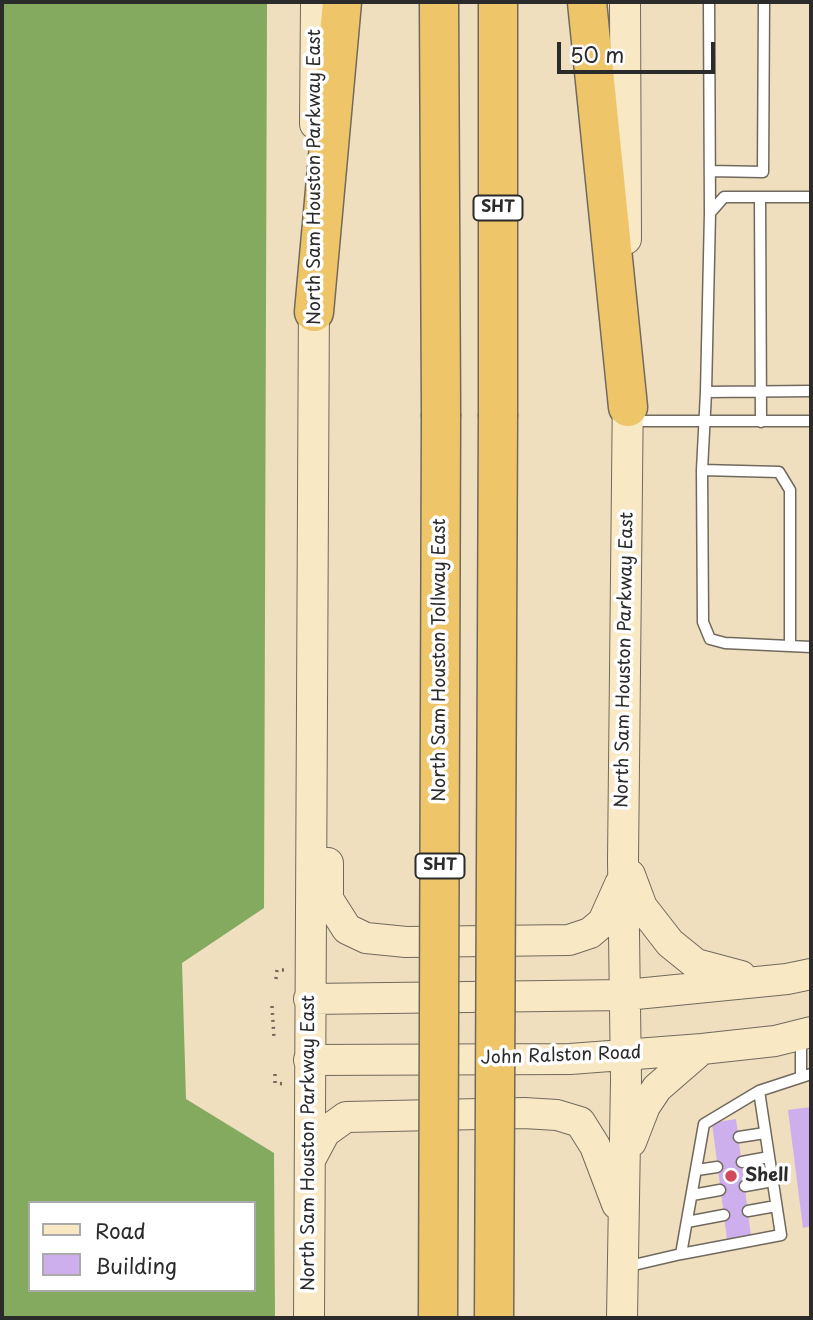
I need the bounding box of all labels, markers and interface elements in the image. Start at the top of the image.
scale bar [561,28,718,72]
street label: North Sam Houston Parkway East [304,29,326,325]
text: 50 m [570,38,624,70]
road number: SHT [474,196,522,220]
street label: North Sam Houston Parkway East [612,512,638,808]
street label: North Sam Houston Tollway East [429,518,451,802]
road number: SHT [416,853,464,878]
street label: North Sam Houston Parkway East [298,995,320,1291]
street label: John Ralston Road [480,1042,642,1070]
place label: Shell [745,1165,788,1187]
marker: Shell [723,1168,739,1184]
legend [28,1201,256,1292]
text: Road [95,1214,146,1246]
text: Building [95,1249,177,1281]

